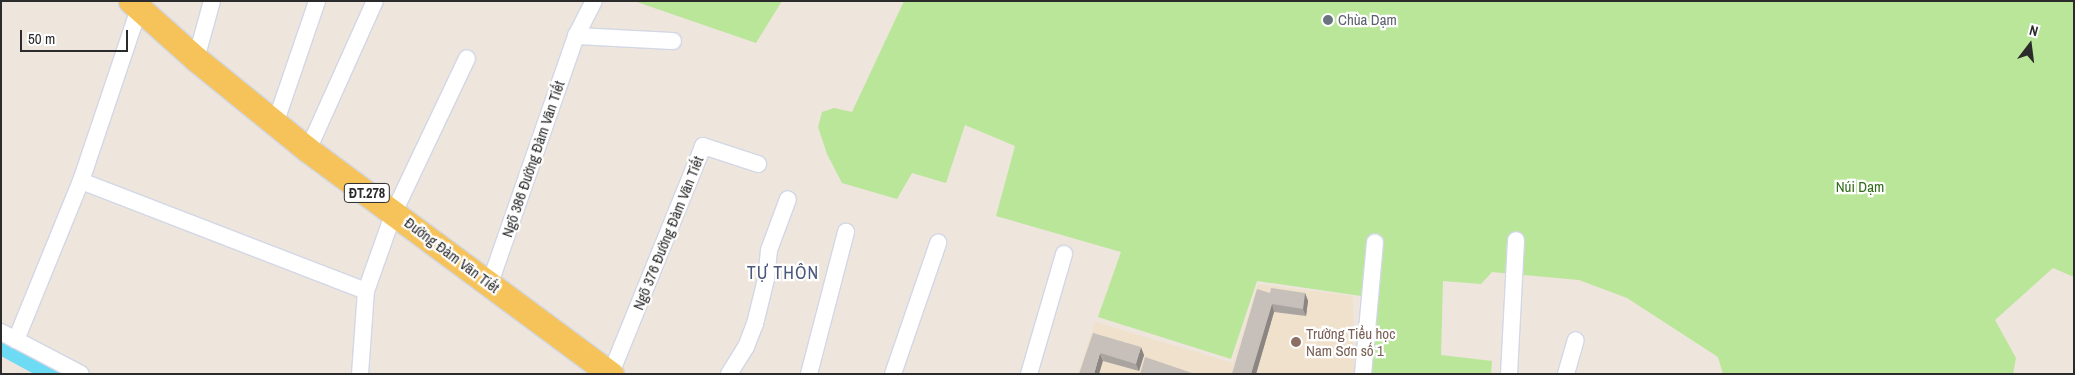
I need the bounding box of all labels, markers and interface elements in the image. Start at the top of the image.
place label: Chùa Dạm [1338,11,1397,29]
marker: Chùa Dạm [1322,14,1334,26]
scale bar [22,20,130,52]
north arrow [2005,20,2055,70]
text: N [2028,21,2040,40]
text: 50 m [28,28,55,49]
street label: Ngõ 386 Đường Đàm Văn Tiết [498,78,568,240]
street label: Ngõ 376 Đường Đàm Văn Tiết [629,153,707,313]
park label: Núi Dạm [1836,178,1884,196]
road number: ĐT.278 [343,182,391,204]
street label: Đường Đàm Văn Tiết [401,213,503,297]
district label: TỰ THÔN [746,262,820,284]
place label: Trường Tiểu học Nam Sơn số 1 [1306,324,1396,359]
marker: Trường Tiểu học Nam Sơn số 1 [1290,336,1302,348]

